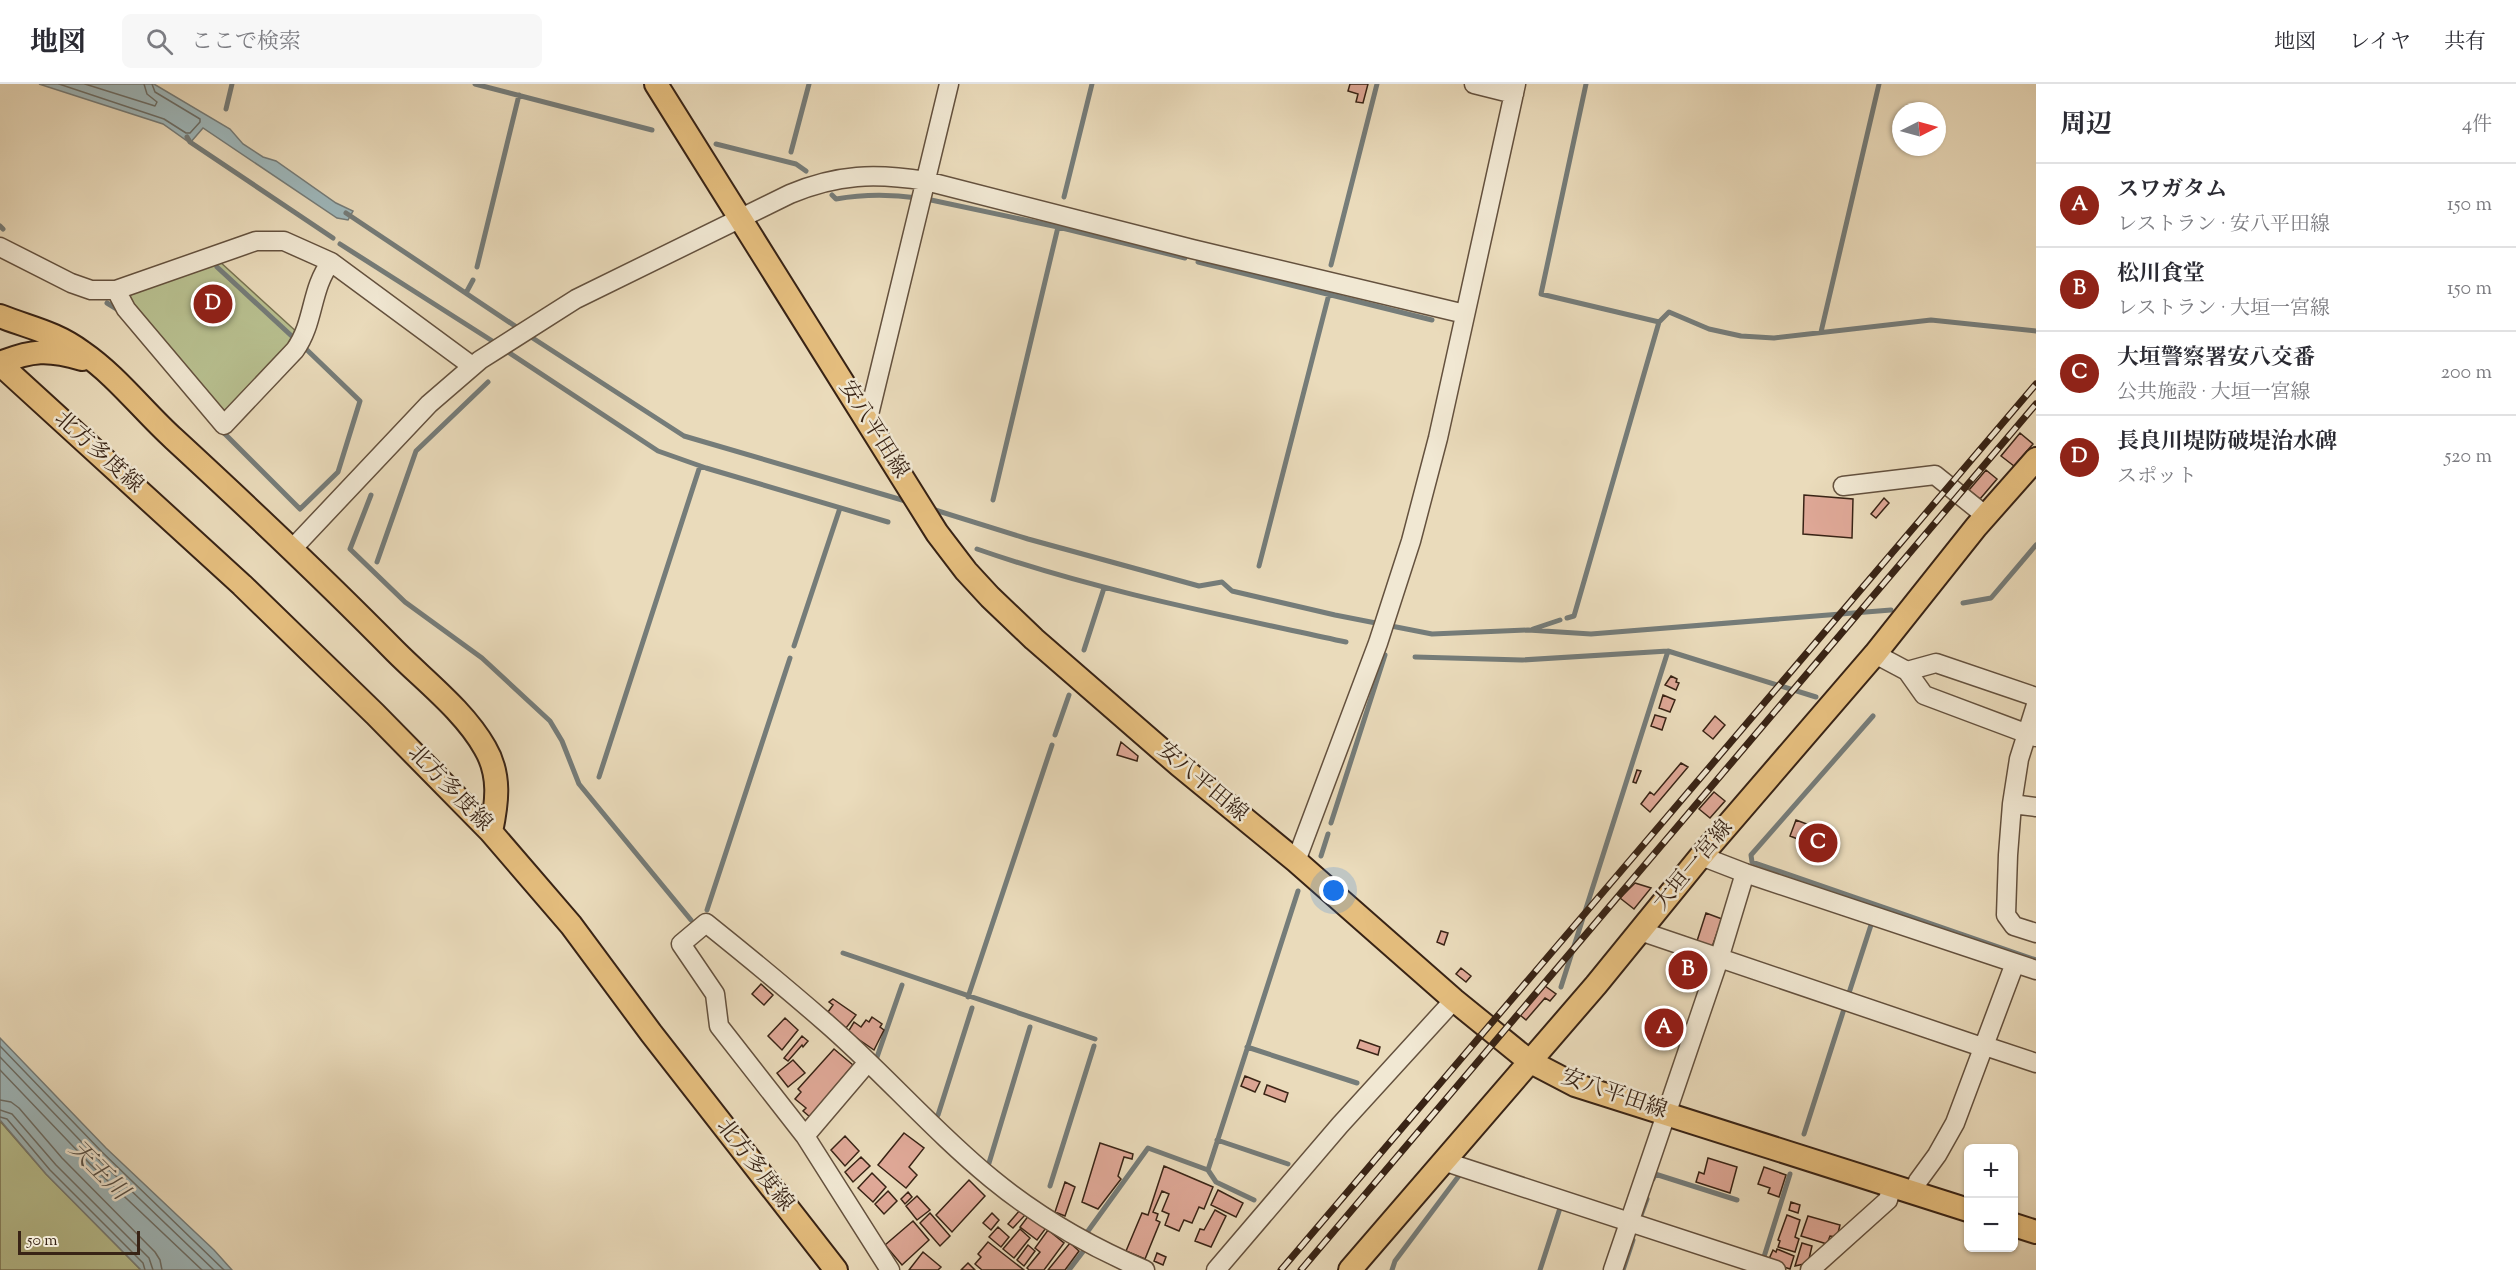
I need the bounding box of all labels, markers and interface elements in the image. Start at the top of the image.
search box [122,14,542,68]
text: 地図 [30,24,86,64]
icon: search [143,25,176,58]
text: ここで検索 [191,27,301,59]
text: 地図 [2274,28,2316,58]
text: レイヤ [2349,28,2411,58]
text: 共有 [2444,28,2486,58]
north arrow [1892,102,1946,156]
text: 周辺 [2060,107,2112,144]
text: 4件 [2462,111,2492,140]
text: スワガタム [2117,175,2227,207]
text: A [2071,191,2088,220]
text: 150 m [2447,191,2492,220]
text: レストラン · 安八平田線 [2117,211,2330,240]
text: 松川食堂 [2117,259,2205,291]
text: B [2073,275,2086,304]
text: 150 m [2447,275,2492,304]
pin: D [194,282,232,326]
text: レストラン · 大垣一宮線 [2117,295,2330,324]
text: 大垣警察署安八交番 [2117,343,2315,375]
text: C [2071,359,2088,388]
text: 200 m [2441,359,2492,388]
street label: 安八平田線 [830,375,916,485]
text: 公共施設 · 大垣一宮線 [2117,379,2311,408]
street label: 北方多度線 [46,404,150,502]
text: 長良川堤防破堤治水碑 [2117,427,2337,459]
text: D [2072,443,2087,472]
text: 520 m [2444,443,2492,472]
text: スポット [2117,463,2197,492]
street label: 安八平田線 [1150,735,1254,831]
street label: 北方多度線 [399,738,499,840]
street label: 大垣一宮線 [1646,814,1742,918]
pin: C [1798,820,1838,866]
your location [1319,876,1348,905]
pin: B [1668,948,1708,992]
pin: A [1644,1006,1684,1050]
street label: 安八平田線 [1557,1062,1671,1128]
street label: 北方多度線 [708,1113,800,1219]
water label: 天王川 [61,1134,138,1211]
map controls [1964,1144,2018,1252]
button: + [1964,1144,2018,1198]
button: − [1964,1198,2018,1252]
scale bar [18,1228,140,1256]
text: 50 m [27,1230,58,1253]

